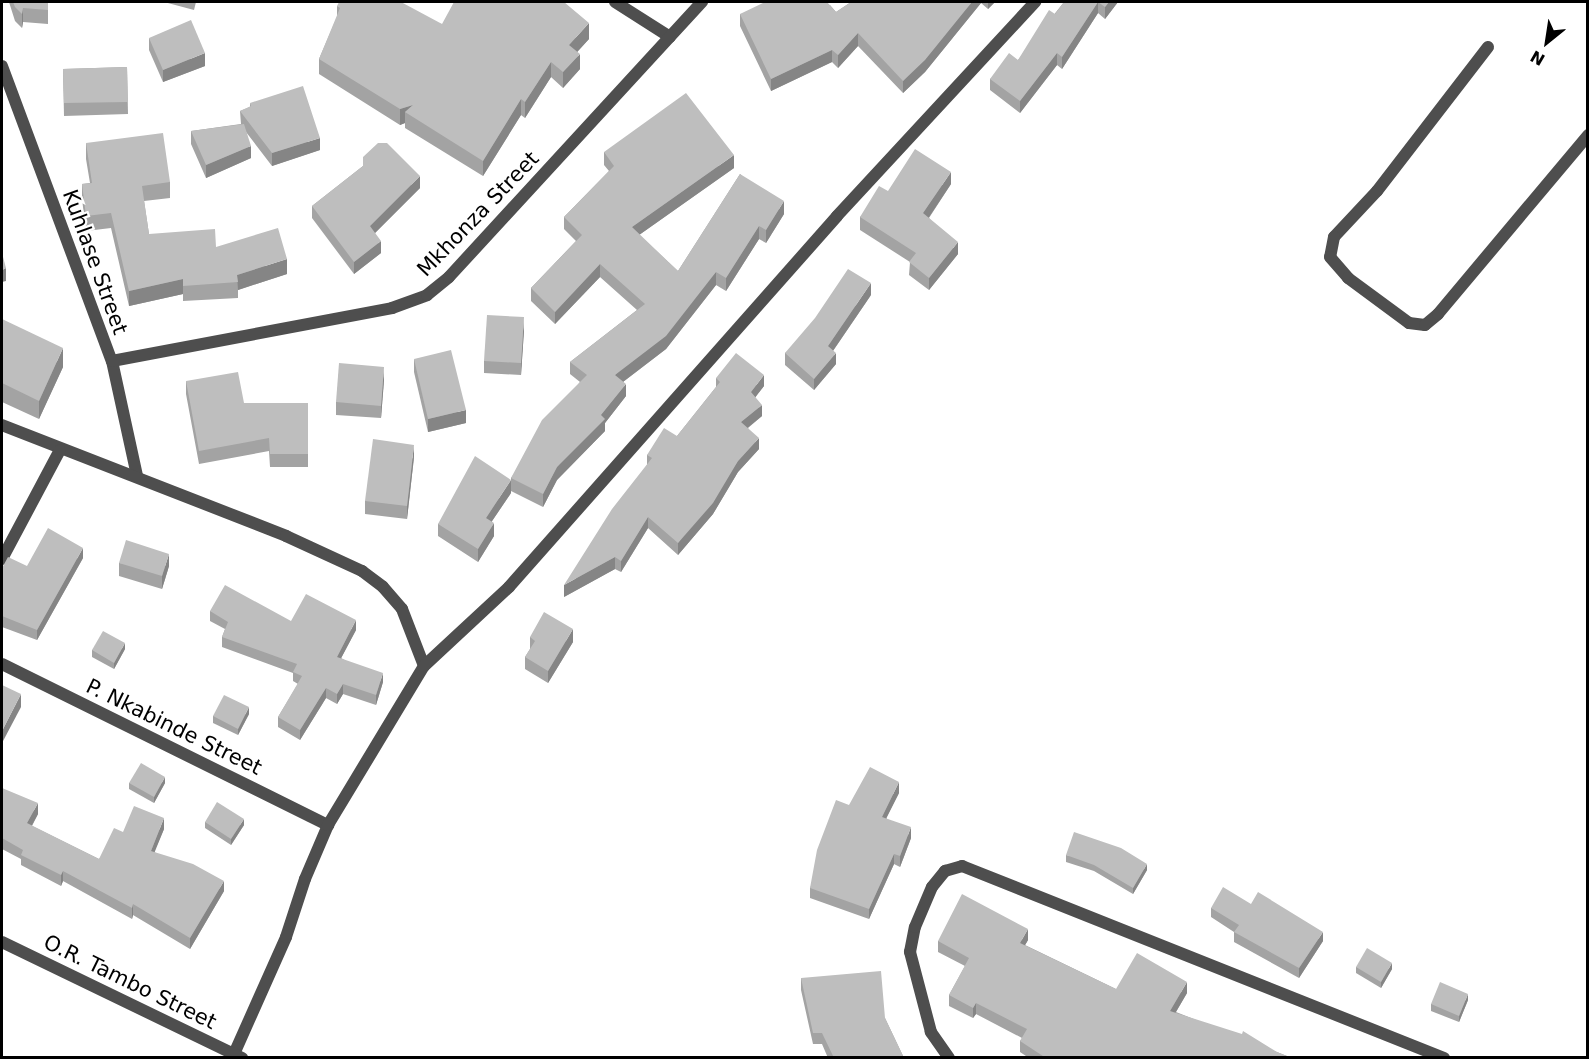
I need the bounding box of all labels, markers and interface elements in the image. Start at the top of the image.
north arrow [1517,12,1577,72]
text: N [1527,46,1548,70]
street label: Mkhonza Street [412,146,544,282]
street label: Kuhlase Street [57,186,133,338]
street label: P. Nkabinde Street [82,674,266,780]
street label: O.R. Tambo Street [40,929,220,1035]

